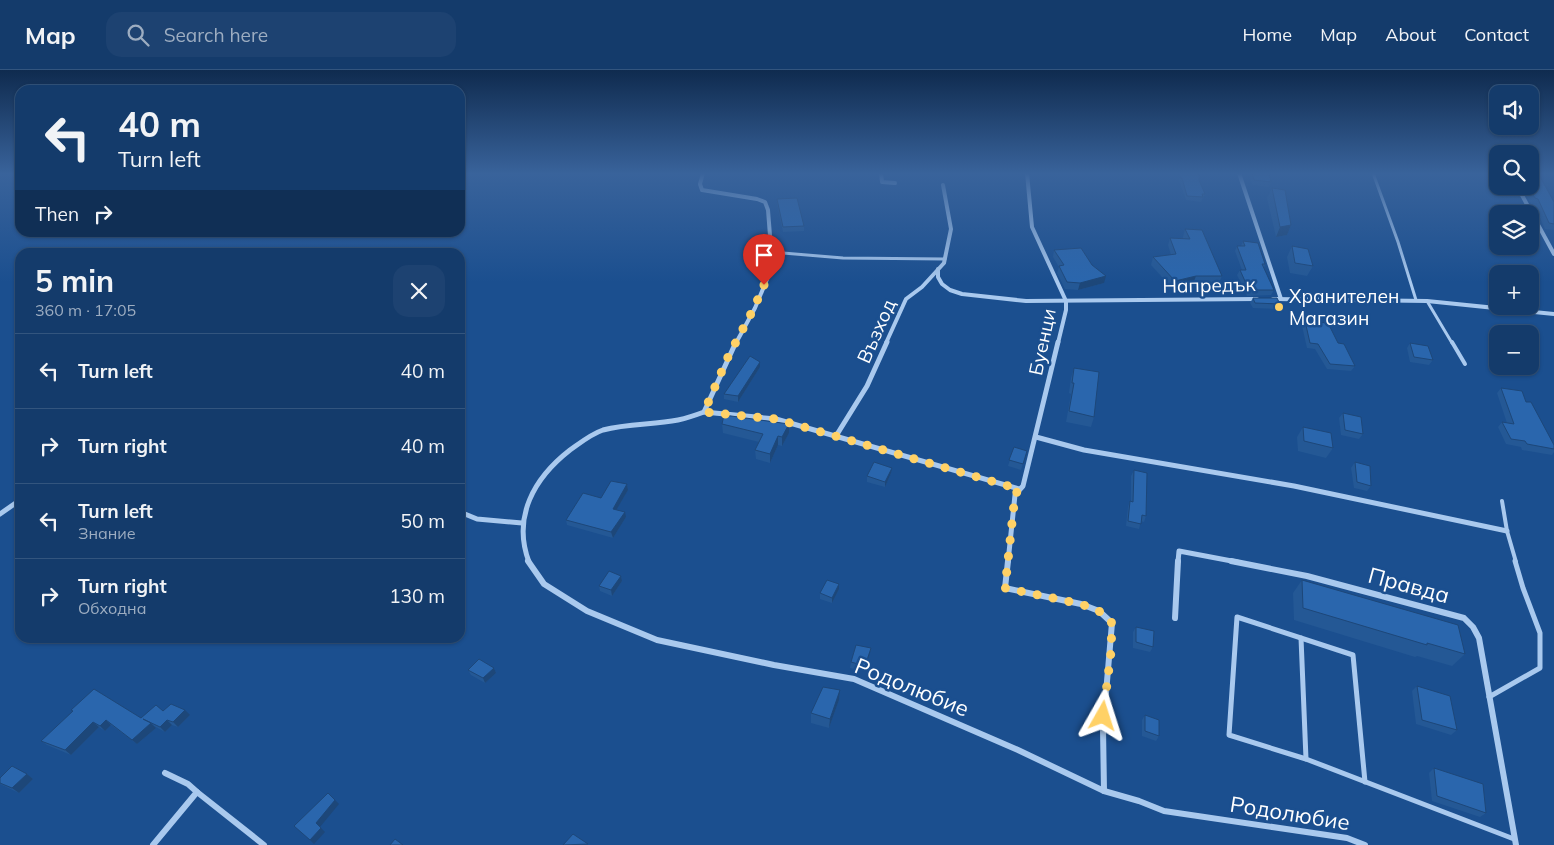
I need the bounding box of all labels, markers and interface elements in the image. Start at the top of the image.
search box [106,12,456,57]
text: Map [25,20,76,50]
icon: search [124,21,152,49]
text: Search here [164,23,268,47]
text: Home [1242,23,1292,46]
text: Map [1320,23,1357,46]
text: About [1385,23,1436,46]
text: Contact [1464,23,1529,46]
map controls [1489,85,1539,375]
button: sound [1489,85,1539,135]
text: 40 m [118,102,201,146]
icon: left [35,105,100,170]
text: Turn left [118,145,201,173]
button: search [1489,145,1539,195]
icon: right [89,200,117,228]
text: Then [35,202,79,226]
button: layers [1489,205,1539,255]
pin [743,234,785,285]
icon: arrive [750,241,778,269]
text: 5 min [35,262,114,300]
button: close [393,265,445,317]
button: + [1489,265,1539,315]
street label: Напредък [1162,272,1257,298]
place label: Хранителен Магазин [1289,284,1399,330]
street label: Възход [851,295,901,367]
text: 360 m · 17:05 [35,300,136,320]
marker: Хранителен Магазин [1273,301,1285,313]
street label: Буенци [1023,306,1061,378]
button: − [1489,325,1539,375]
icon: left [35,357,63,385]
text: Turn left [78,359,153,383]
text: 40 m [401,359,445,383]
icon: right [35,432,63,460]
text: Turn right [78,434,167,458]
text: 40 m [401,434,445,458]
text: Turn left [78,499,153,523]
icon: left [35,507,63,535]
text: 50 m [401,509,445,533]
text: Знание [78,523,136,543]
street label: Правда [1365,561,1453,609]
text: Turn right [78,574,167,598]
icon: right [35,582,63,610]
text: 130 m [389,584,445,608]
text: Обходна [78,598,146,618]
street label: Родолюбие [851,651,973,723]
position arrow [1076,689,1128,741]
street label: Родолюбие [1228,790,1352,836]

